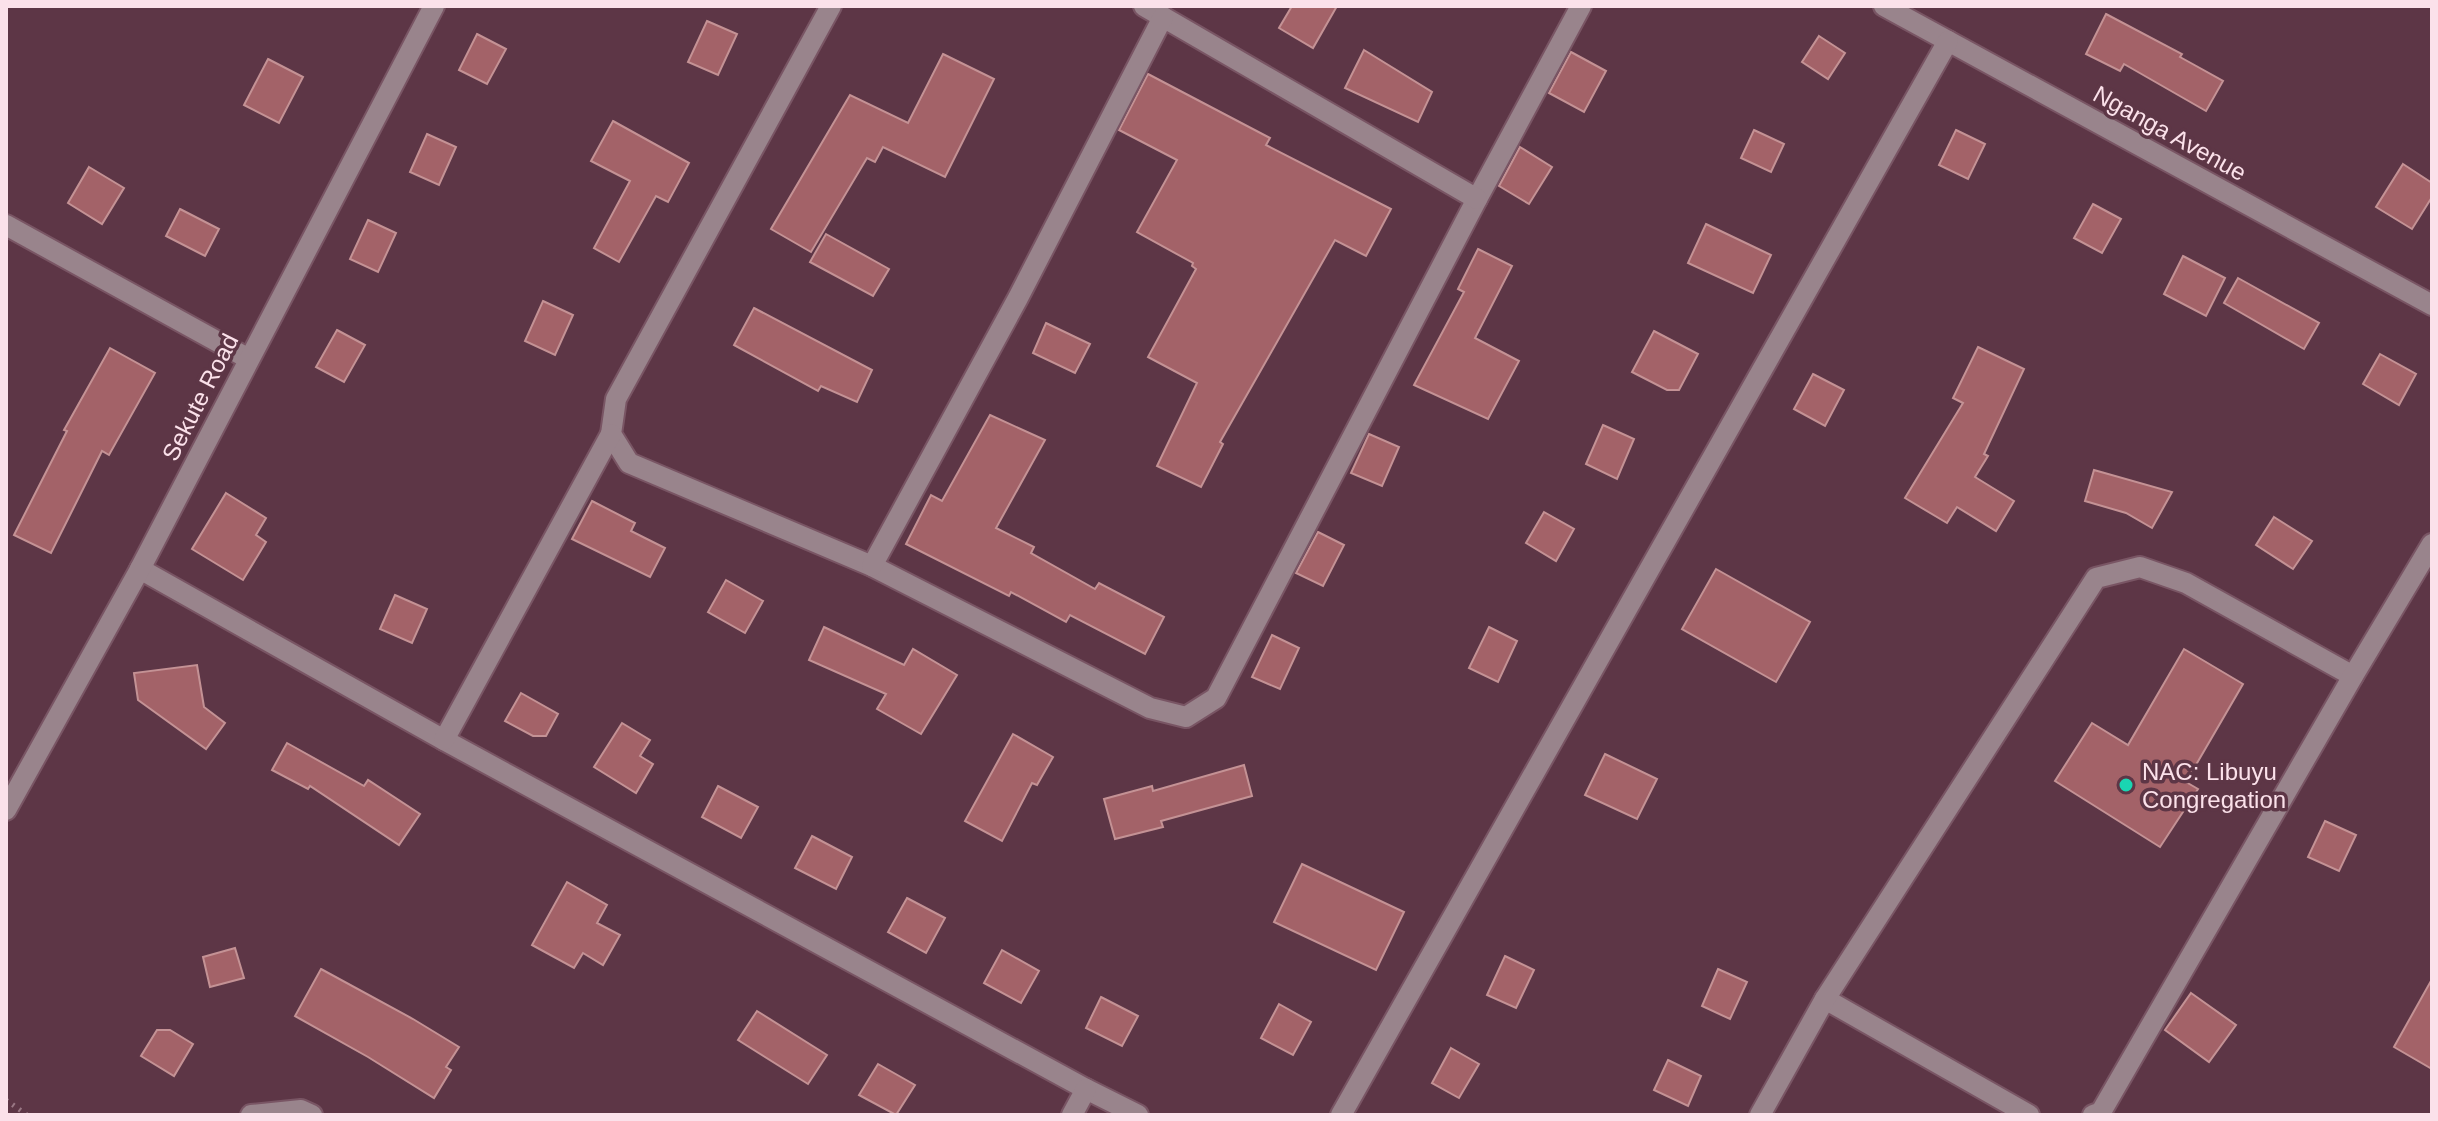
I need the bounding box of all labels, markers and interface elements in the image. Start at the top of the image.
street label: Nganga Avenue [2089,80,2251,186]
street label: Sekute Road [156,329,244,465]
place label: NAC: Libuyu Congregation [2142,758,2286,813]
marker: NAC: Libuyu Congregation [2117,776,2135,794]

